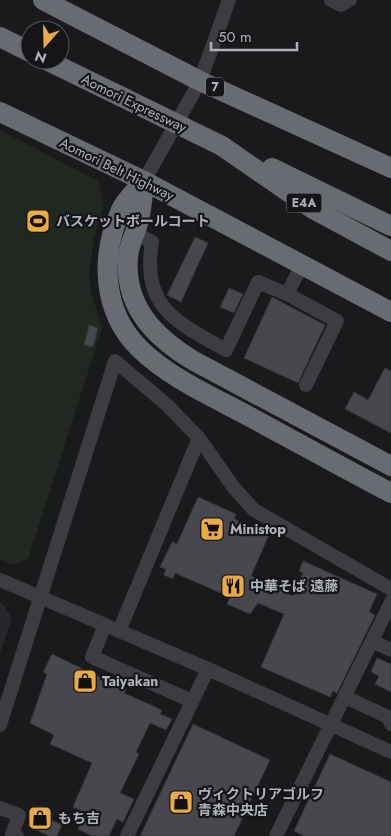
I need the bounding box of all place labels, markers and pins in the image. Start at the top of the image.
sports icon: バスケットボールコート [25,208,51,234]
place label: バスケットボールコート [56,211,210,231]
supermarket icon: Ministop [199,516,225,542]
place label: Ministop [230,519,286,539]
restaurant icon: 中華そば 遠藤 [220,573,246,599]
place label: 中華そば 遠藤 [250,576,338,596]
shop icon: Taiyakan [72,668,98,694]
place label: Taiyakan [102,671,158,691]
place label: ヴィクトリアゴルフ 青森中央店 [198,784,324,820]
shop icon: ヴィクトリアゴルフ 青森中央店 [168,789,194,815]
shop icon: もち吉 [27,805,53,831]
place label: もち吉 [58,808,100,828]

